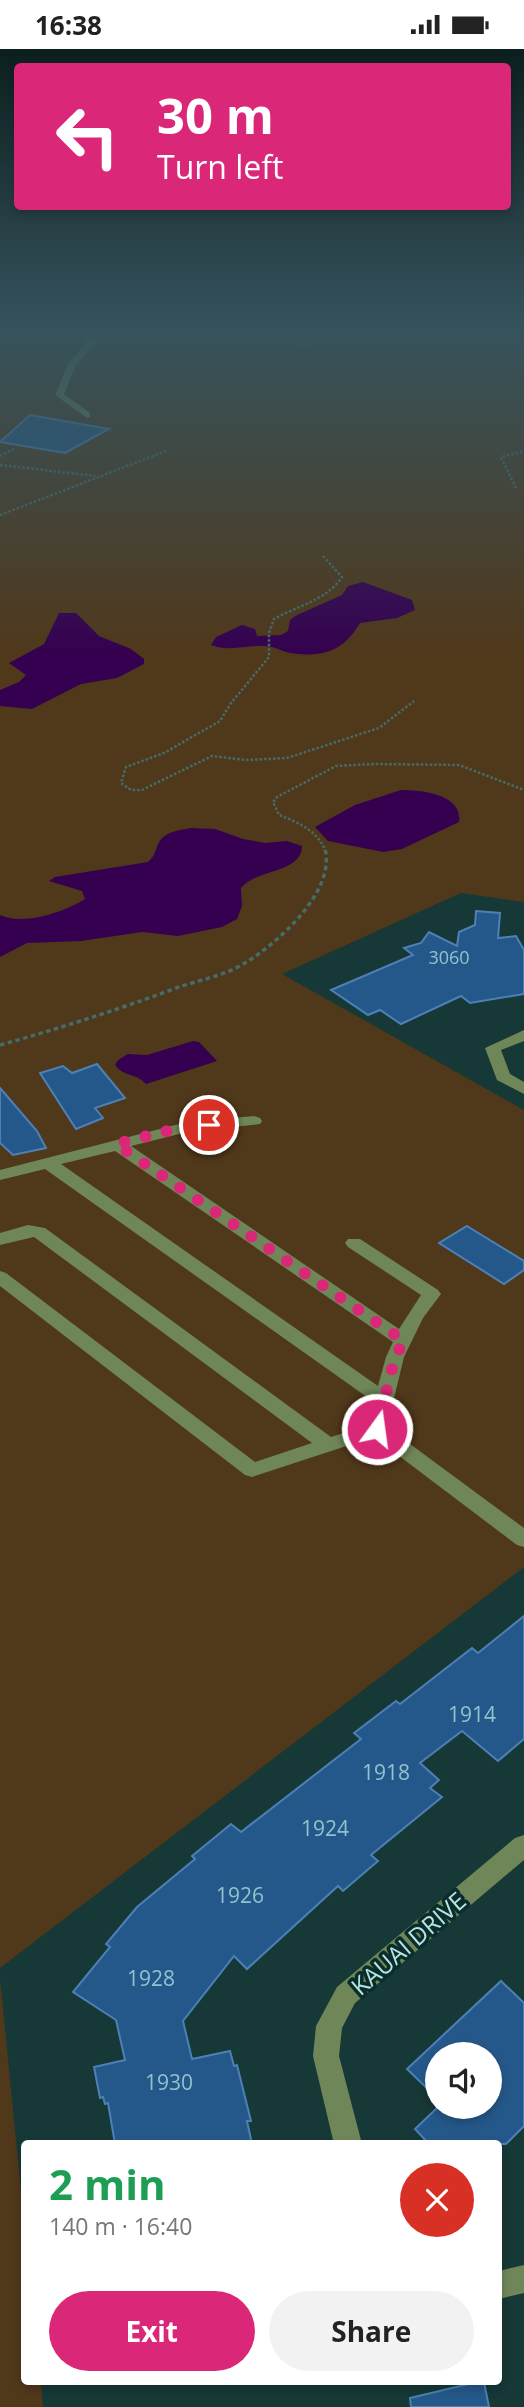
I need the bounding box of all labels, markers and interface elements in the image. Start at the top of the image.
text: 16:38 [35,7,102,43]
text: 30 m [157,82,274,148]
icon: left [42,91,133,182]
text: Turn left [157,145,283,188]
house number: 3060 [428,945,470,969]
pin [179,1095,239,1155]
icon: arrive [190,1106,228,1144]
position arrow [340,1392,414,1466]
house number: 1914 [448,1700,496,1728]
house number: 1918 [362,1758,410,1786]
house number: 1924 [301,1814,349,1842]
house number: 1926 [216,1881,264,1909]
street label: KAUAI DRIVE [344,1884,472,2002]
house number: 1928 [127,1964,175,1992]
map controls [425,2042,502,2119]
button: sound [425,2042,502,2119]
house number: 1930 [145,2068,193,2096]
text: 2 min [49,2155,166,2212]
button: close [400,2163,474,2237]
text: 140 m · 16:40 [49,2210,192,2242]
button: Exit [49,2291,255,2371]
button: Share [269,2291,474,2371]

